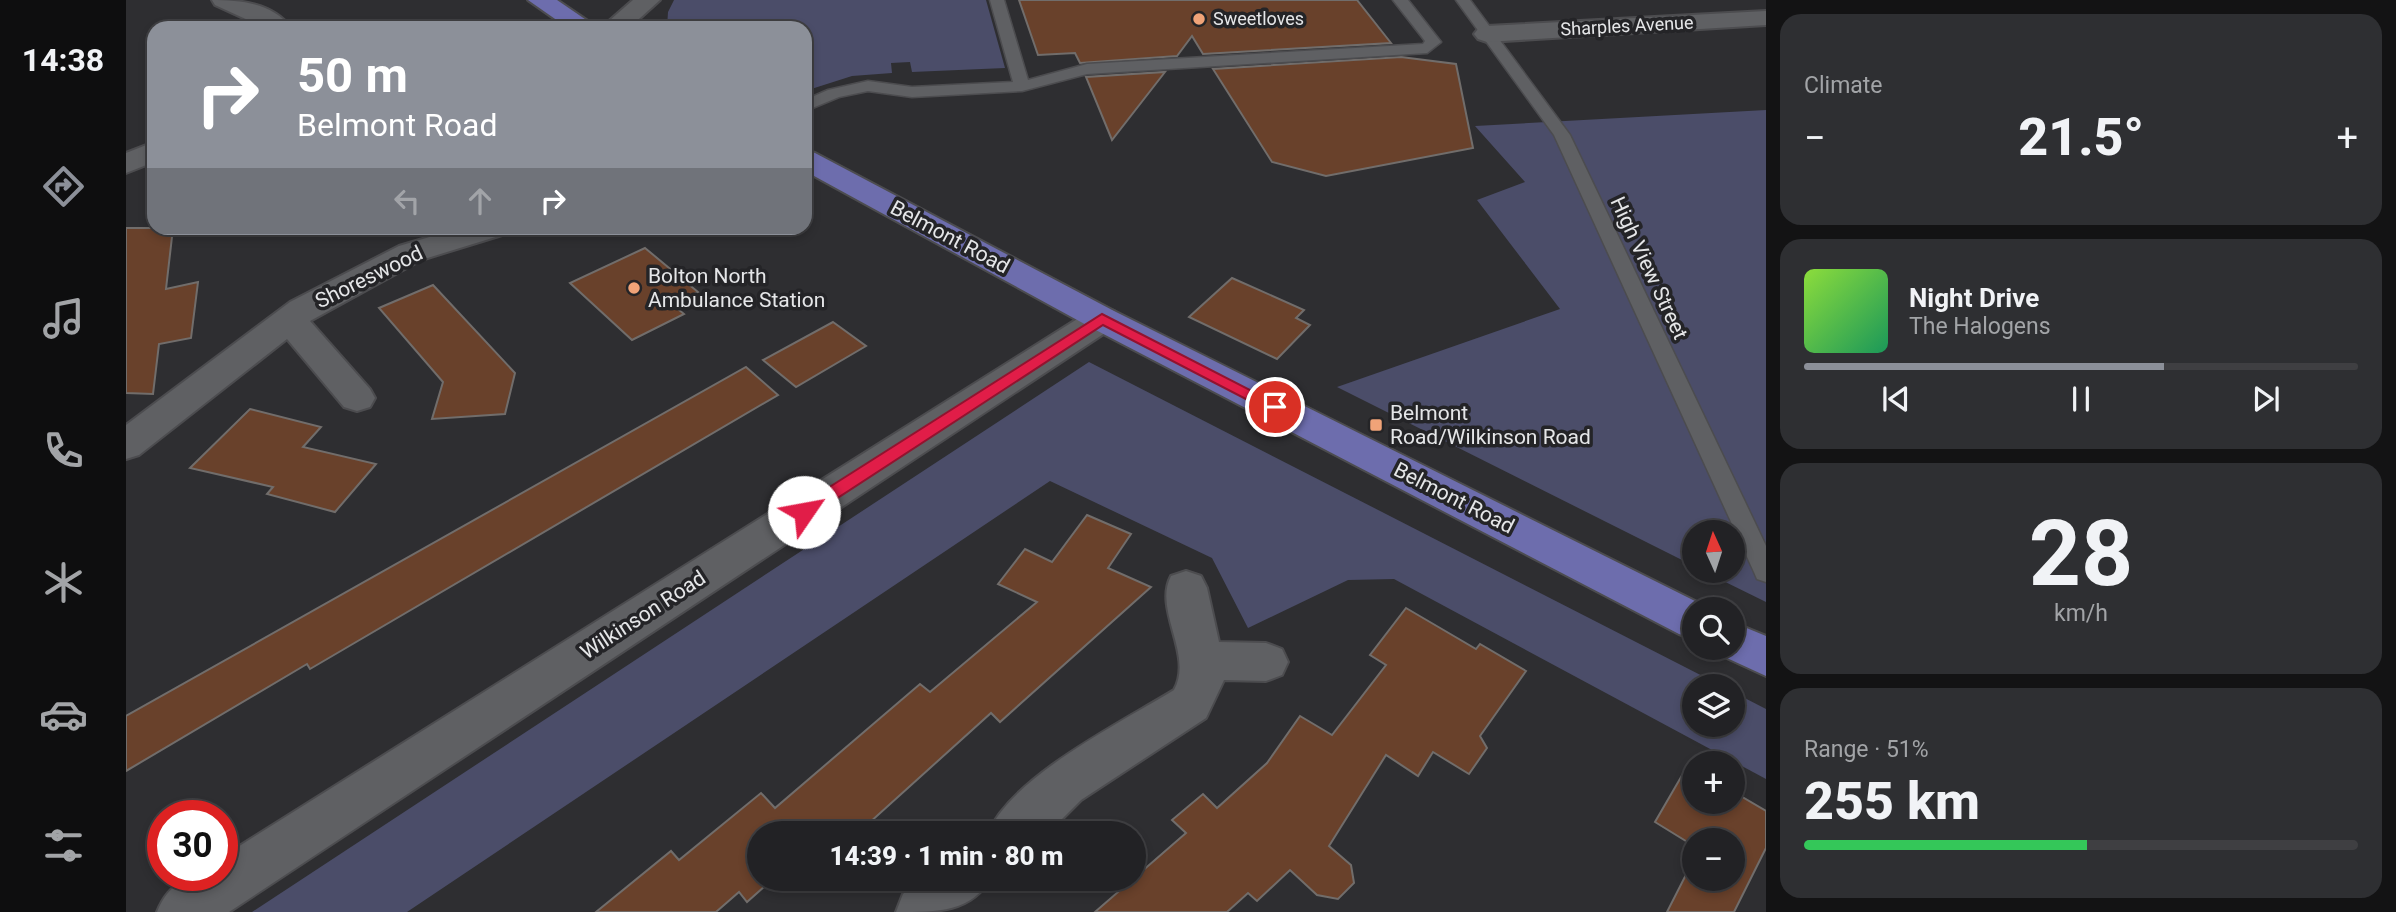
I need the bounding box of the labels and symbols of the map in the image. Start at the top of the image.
place label: Sweetloves [1213,8,1304,29]
marker: Sweetloves [1191,11,1207,27]
street label: Sharples Avenue [1560,12,1694,39]
street label: High View Street [1605,193,1693,343]
street label: Belmont Road [886,196,1014,278]
street label: Shoreswood [311,241,427,313]
place label: Bolton North Ambulance Station [648,264,825,312]
marker: Bolton North Ambulance Station [626,280,642,296]
pin [1245,377,1305,437]
place label: Belmont Road/Wilkinson Road [1390,401,1591,449]
marker: Belmont Road/Wilkinson Road [1368,417,1384,433]
street label: Belmont Road [1390,457,1518,539]
position arrow [767,475,841,549]
north arrow [1682,520,1745,583]
street label: Wilkinson Road [576,566,710,664]
speed limit sign: 30 [147,800,238,891]

